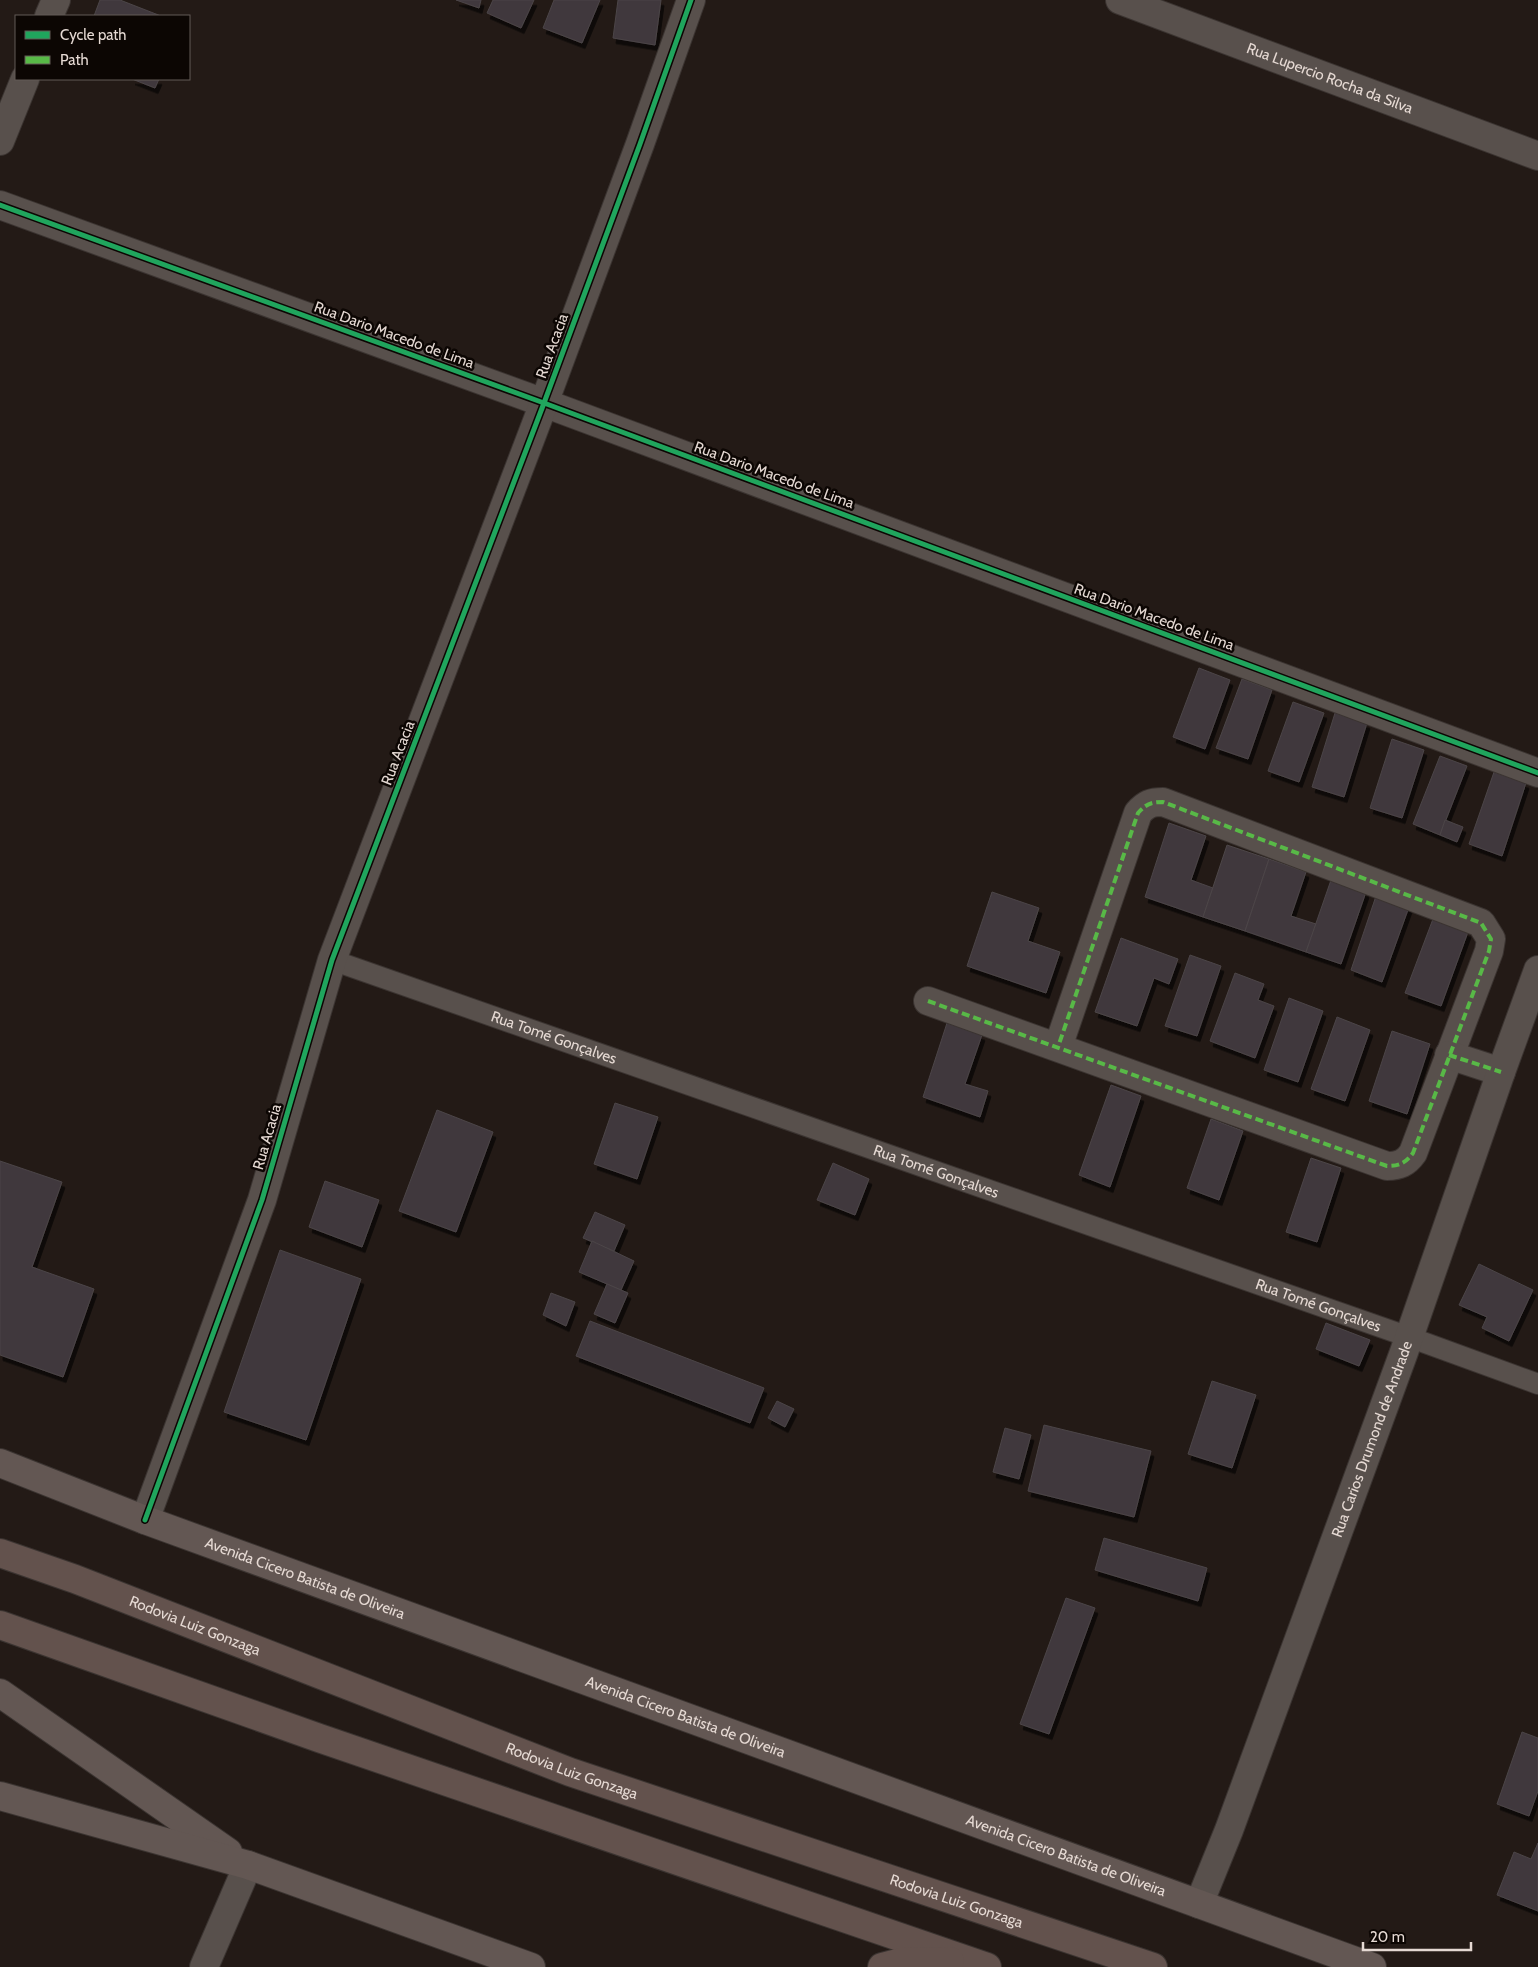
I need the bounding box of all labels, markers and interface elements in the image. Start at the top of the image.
legend [15,15,190,80]
text: Cycle path [60,26,126,44]
street label: Rua Lupercio Rocha da Silva [1244,39,1416,118]
text: Path [60,51,89,69]
street label: Rua Dario Macedo de Lima [312,298,477,373]
street label: Rua Acacia [532,310,572,381]
street label: Rua Dario Macedo de Lima [692,438,857,513]
street label: Rua Dario Macedo de Lima [1072,580,1237,655]
street label: Rua Acacia [377,717,419,788]
street label: Rua Tomé Gonçalves [489,1007,619,1068]
street label: Rua Acacia [249,1101,285,1172]
street label: Rua Tomé Gonçalves [871,1141,1001,1202]
street label: Rua Tomé Gonçalves [1253,1275,1384,1336]
street label: Rua Carios Drumond de Andrade [1328,1338,1416,1540]
street label: Avenida Cicero Batista de Oliveira [203,1534,408,1623]
street label: Rodovia Luiz Gonzaga [127,1592,264,1660]
street label: Avenida Cicero Batista de Oliveira [583,1672,789,1762]
street label: Rodovia Luiz Gonzaga [503,1739,641,1803]
street label: Avenida Cicero Batista de Oliveira [964,1811,1169,1900]
street label: Rodovia Luiz Gonzaga [887,1871,1026,1932]
scale bar [1363,1920,1470,1952]
text: 20 m [1370,1928,1405,1946]

